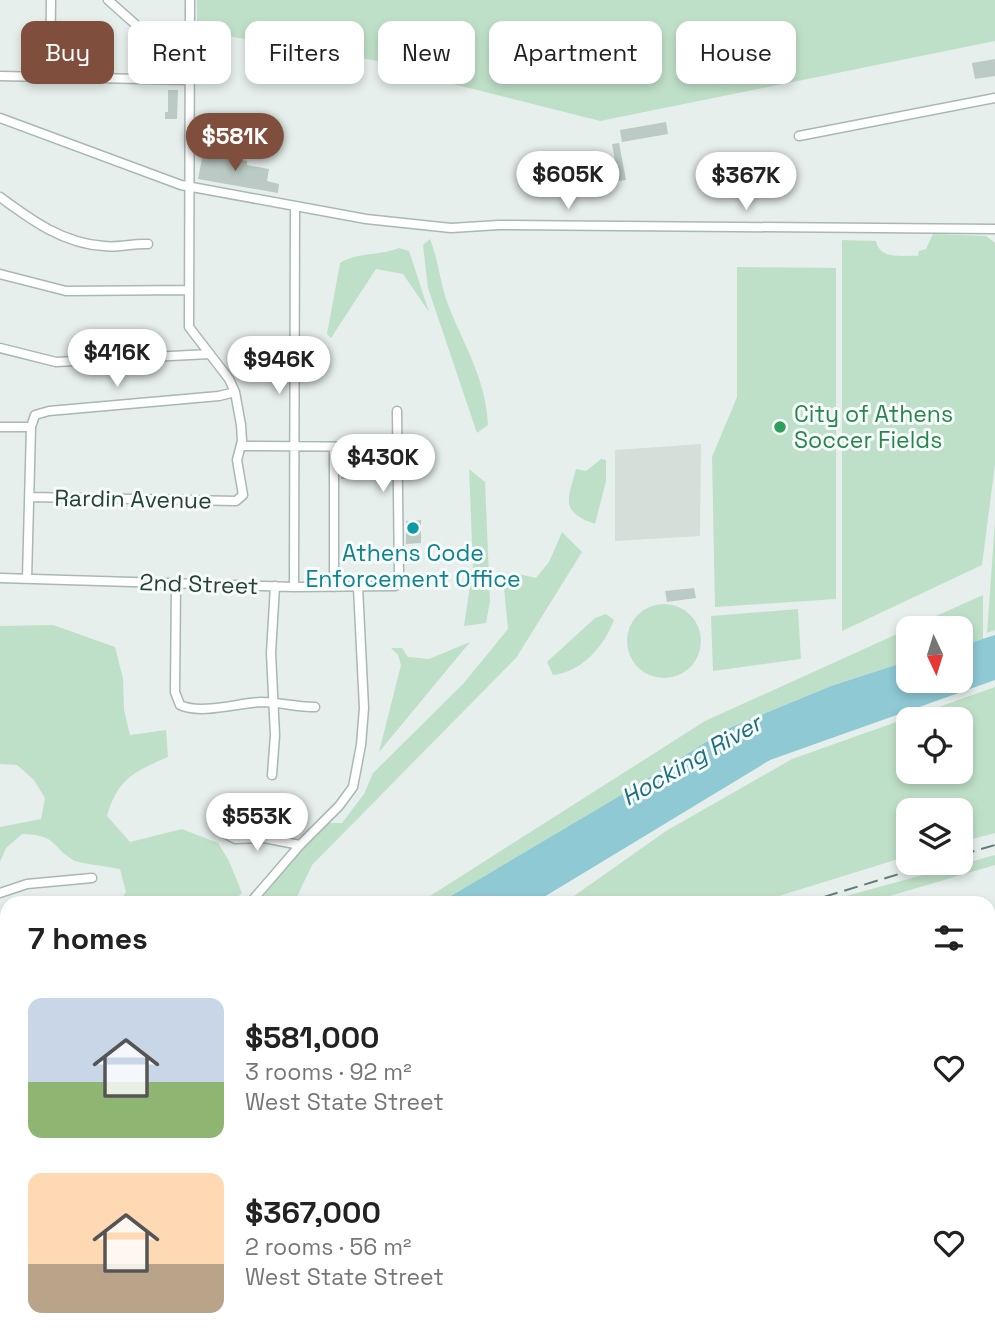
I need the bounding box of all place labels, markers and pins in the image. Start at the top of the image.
pin: $581K [186,114,284,173]
pin: $605K [519,152,617,211]
pin: $367K [697,152,795,212]
pin: $416K [68,330,166,389]
pin: $946K [230,336,328,396]
place label: City of Athens Soccer Fields [794,399,953,455]
marker: City of Athens Soccer Fields [772,419,788,435]
pin: $430K [334,434,432,494]
marker: Athens Code Enforcement Office [405,520,421,536]
place label: Athens Code Enforcement Office [305,538,521,594]
pin: $553K [208,794,306,853]

